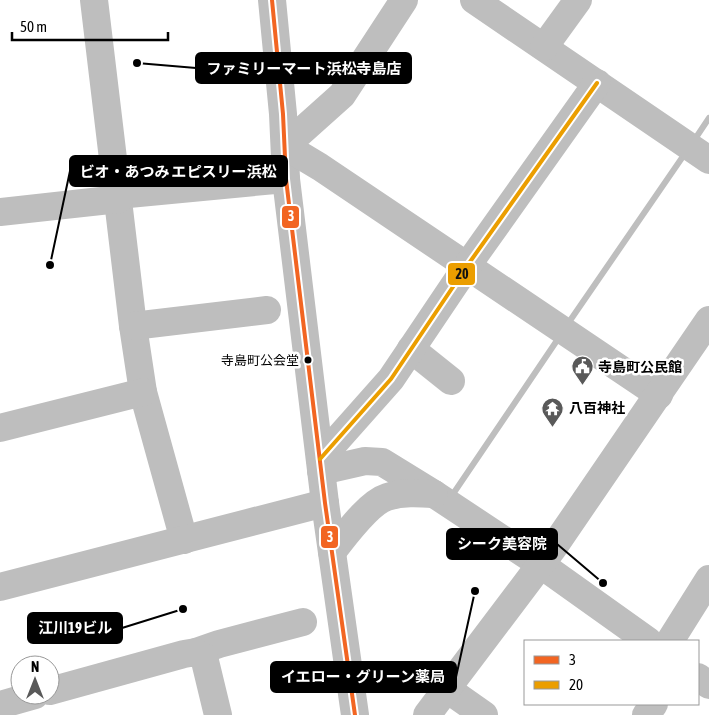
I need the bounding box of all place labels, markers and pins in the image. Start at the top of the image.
callout: ファミリーマート浜松寺島店 [196,53,411,83]
callout: ビオ・あつみ エピスリー浜松 [70,156,287,186]
place label: 寺島町公会堂 [221,353,299,368]
marker: 寺島町公会堂 [303,355,313,365]
public building icon: 寺島町公民館 [570,355,594,386]
place label: 寺島町公民館 [598,359,682,375]
temple icon: 八百神社 [541,396,565,427]
place label: 八百神社 [569,400,625,416]
callout: シーク美容院 [447,529,557,559]
callout: 江川19ビル [28,613,122,643]
callout: イエロー・グリーン薬局 [271,662,456,692]

